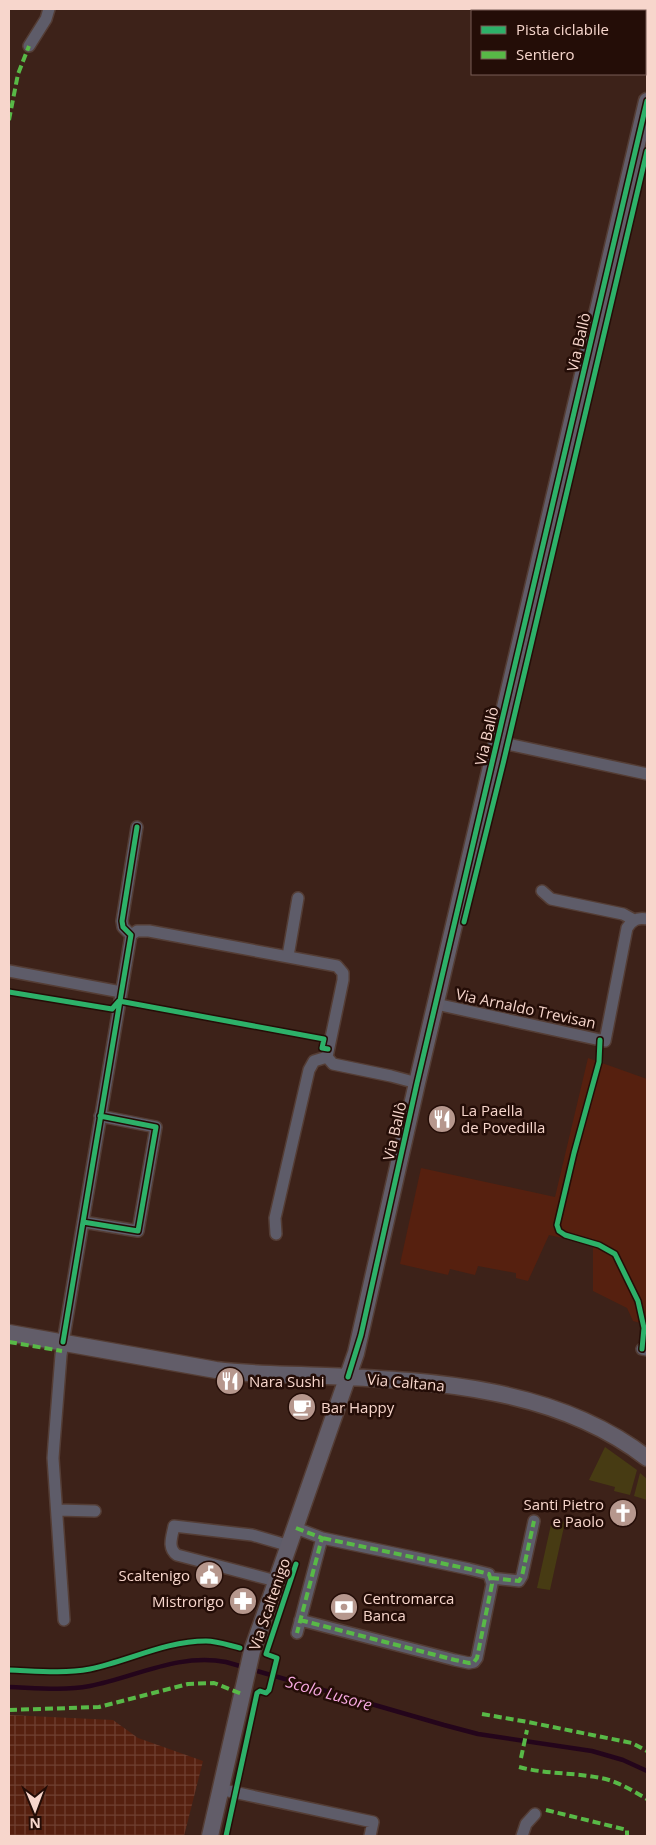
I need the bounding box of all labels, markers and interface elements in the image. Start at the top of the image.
legend [471,10,646,75]
text: Pista ciclabile [516,19,609,39]
text: Sentiero [516,44,575,64]
street label: Via Ballò [562,311,594,373]
street label: Via Ballò [470,705,502,767]
street label: Via Arnaldo Trevisan [454,983,598,1033]
street label: Via Ballò [378,1100,410,1162]
place label: La Paella de Povedilla [461,1100,545,1137]
restaurant icon: La Paella de Povedilla [427,1104,457,1134]
restaurant icon: Nara Sushi [215,1366,245,1396]
street label: Via Caltana [366,1369,446,1395]
place label: Nara Sushi [249,1371,325,1391]
cafe icon: Bar Happy [287,1392,317,1422]
place label: Bar Happy [321,1397,395,1417]
place label: Santi Pietro e Paolo [523,1494,604,1531]
church icon: Santi Pietro e Paolo [608,1498,638,1528]
street label: Via Scaltenigo [244,1555,294,1653]
public building icon: Scaltenigo [194,1560,224,1590]
place label: Scaltenigo [119,1565,190,1585]
pharmacy icon: Mistrorigo [228,1586,258,1616]
place label: Centromarca Banca [363,1588,454,1625]
place label: Mistrorigo [152,1591,224,1611]
bank icon: Centromarca Banca [329,1592,359,1622]
water label: Scolo Lusore [283,1670,375,1716]
north arrow [10,1785,60,1835]
text: N [29,1814,41,1833]

